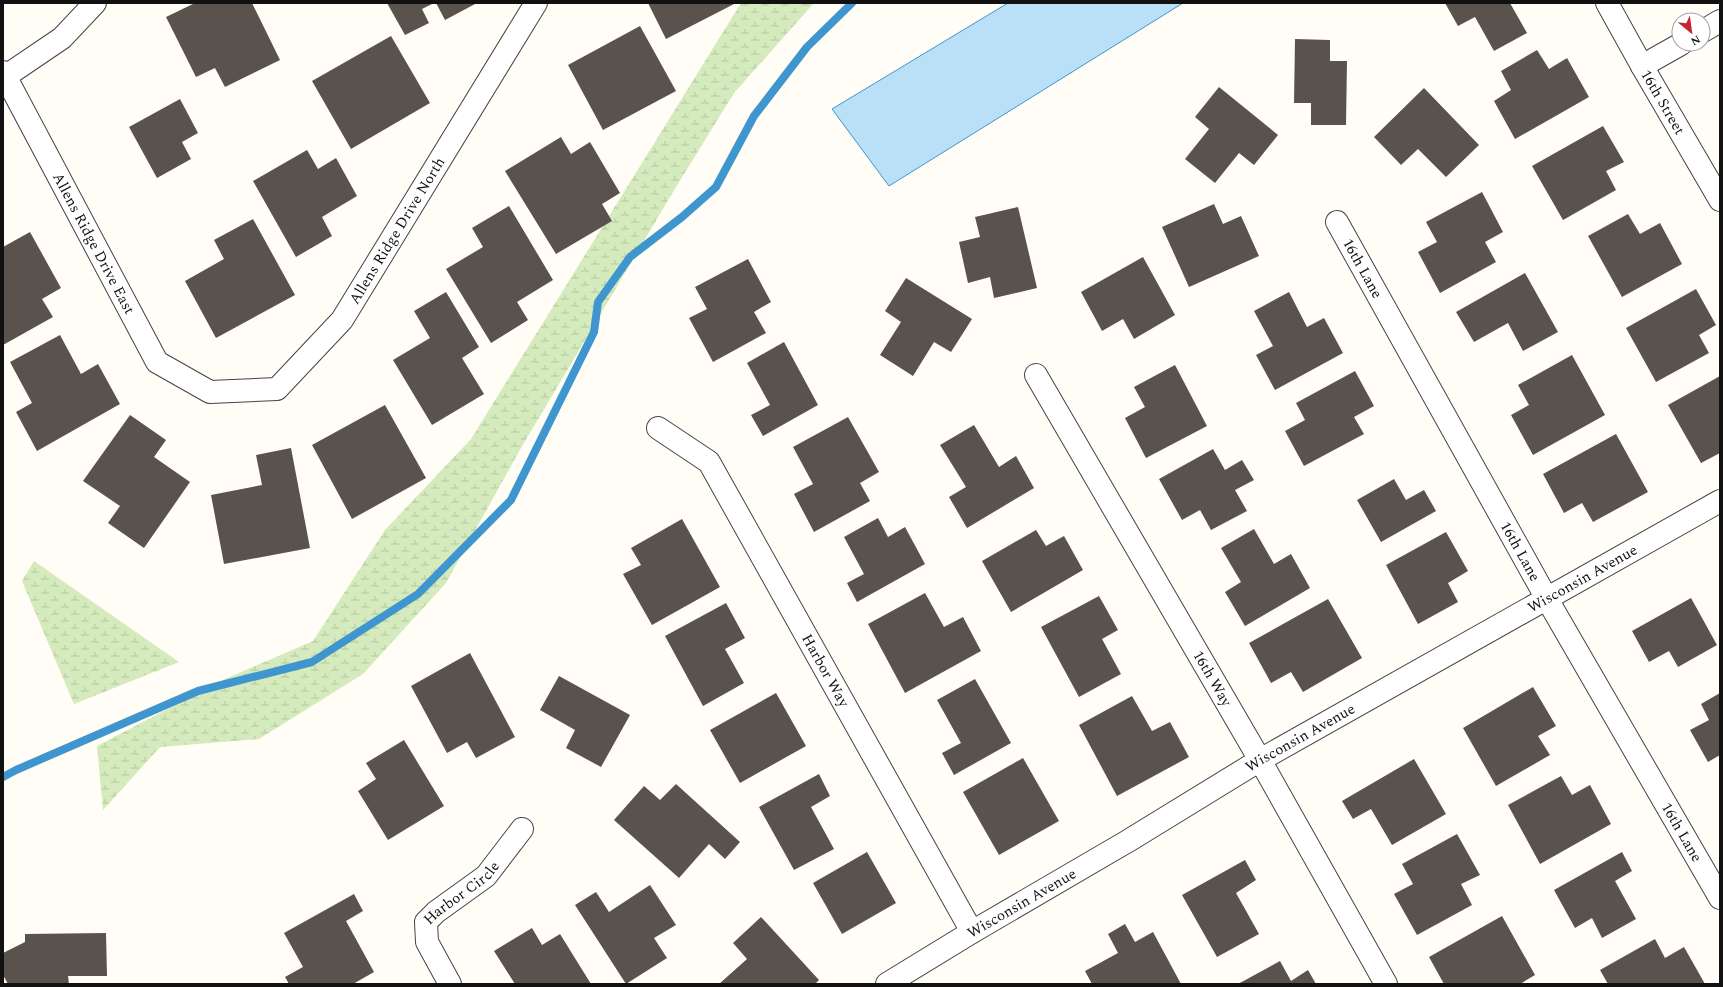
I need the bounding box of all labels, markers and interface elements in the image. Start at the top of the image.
north arrow [1671,12,1711,52]
text: N [1688,31,1704,50]
street label: 16th Street [1635,65,1691,139]
street label: Allens Ridge Drive North [343,153,451,309]
street label: Allens Ridge Drive East [46,169,141,319]
street label: 16th Lane [1336,234,1388,303]
street label: 16th Lane [1494,517,1546,586]
street label: Wisconsin Avenue [1523,539,1642,619]
street label: Harbor Way [795,630,855,712]
street label: 16th Way [1187,646,1238,712]
street label: Wisconsin Avenue [1241,698,1359,778]
street label: 16th Lane [1655,798,1708,867]
street label: Harbor Circle [418,856,506,931]
street label: Wisconsin Avenue [963,863,1081,944]

